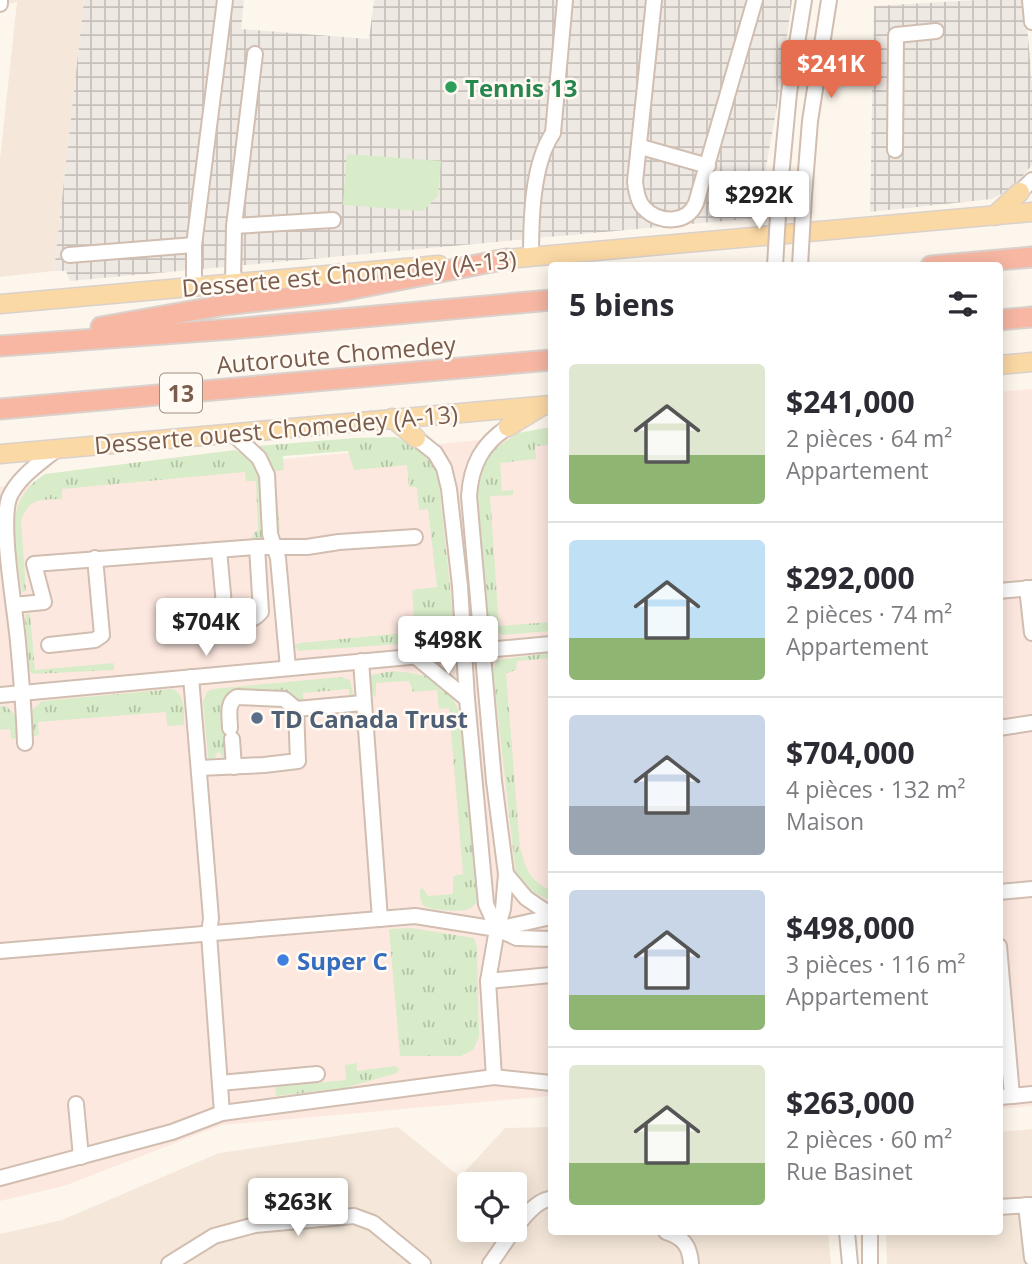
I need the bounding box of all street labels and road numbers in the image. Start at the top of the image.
street label: Desserte est Chomedey (A-13) [180,242,518,304]
street label: Autoroute Chomedey [215,327,458,381]
road number: 13 [160,374,202,412]
street label: Desserte ouest Chomedey (A-13) [93,397,459,461]

